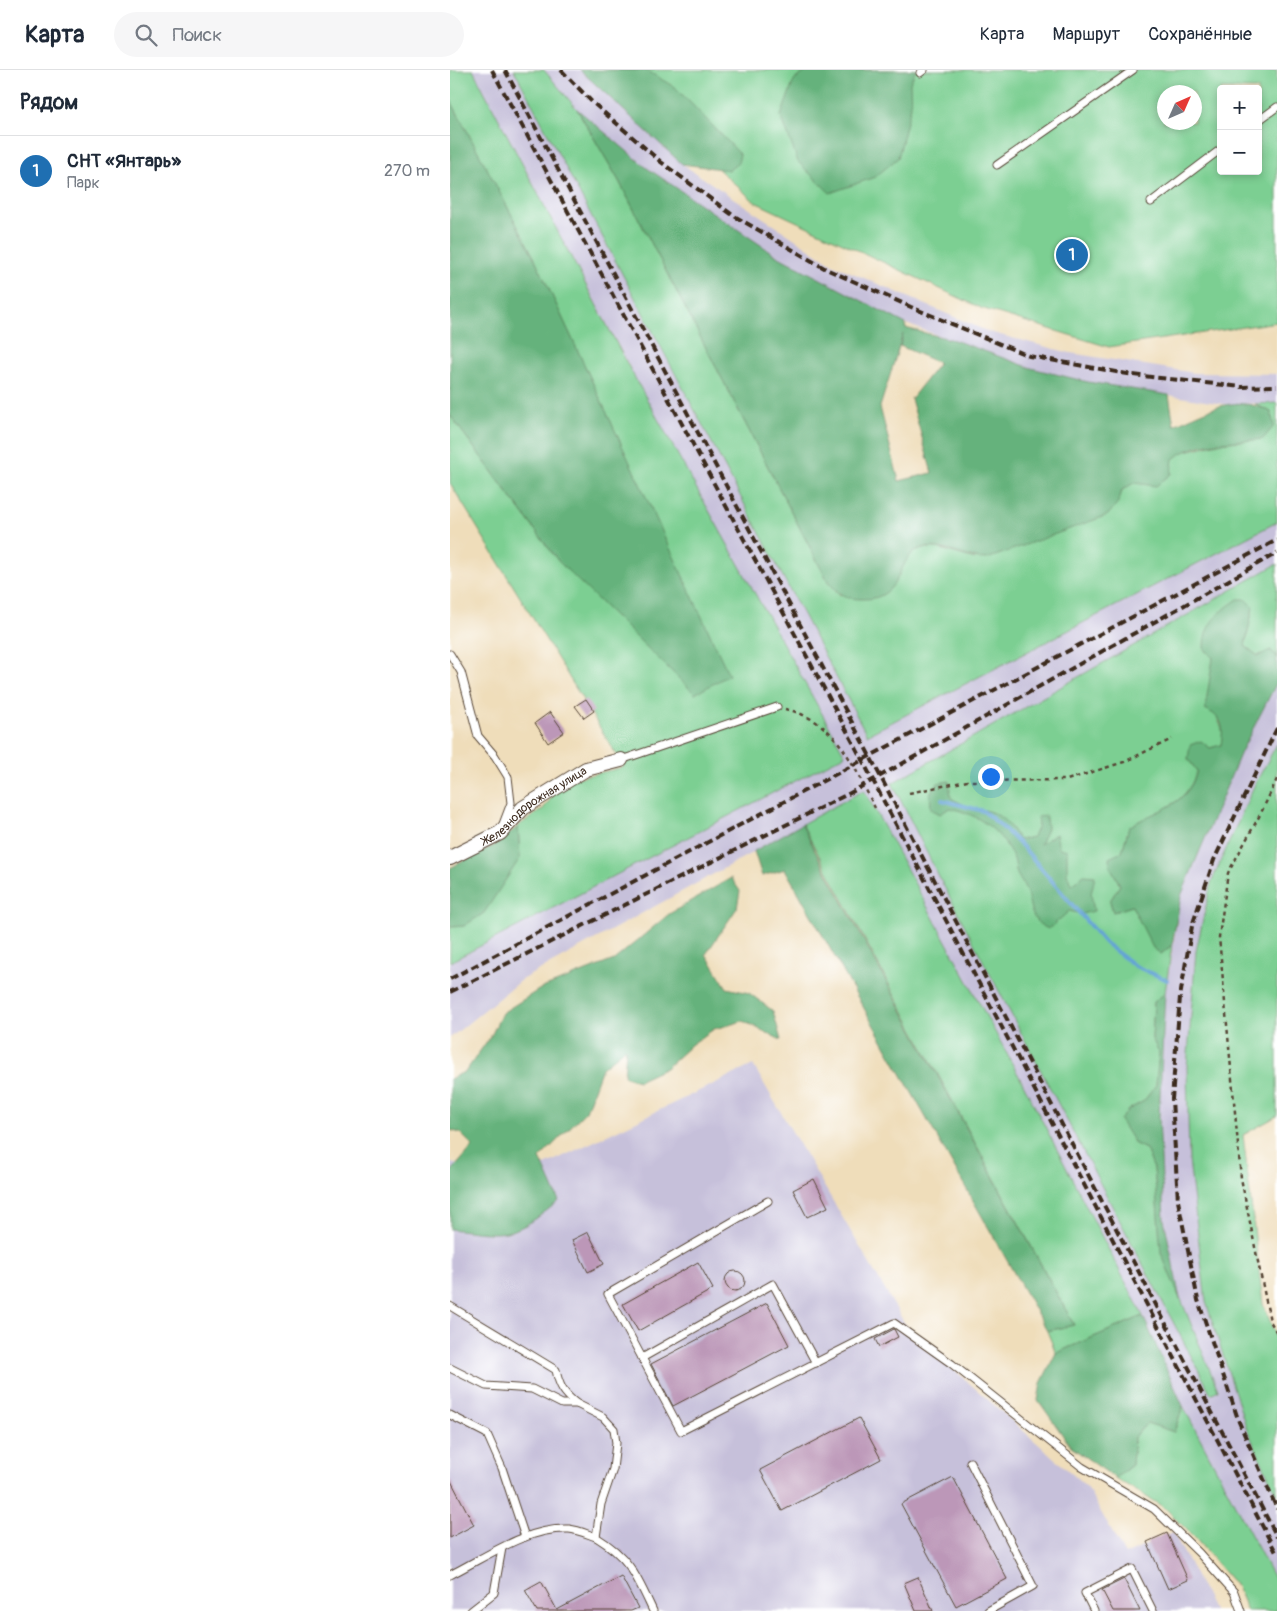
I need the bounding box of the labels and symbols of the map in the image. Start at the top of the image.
north arrow [1157,85,1202,130]
pin: 1 [1056,236,1088,274]
street label: Железнодорожная улица [478,763,590,849]
your location [978,764,1004,790]

